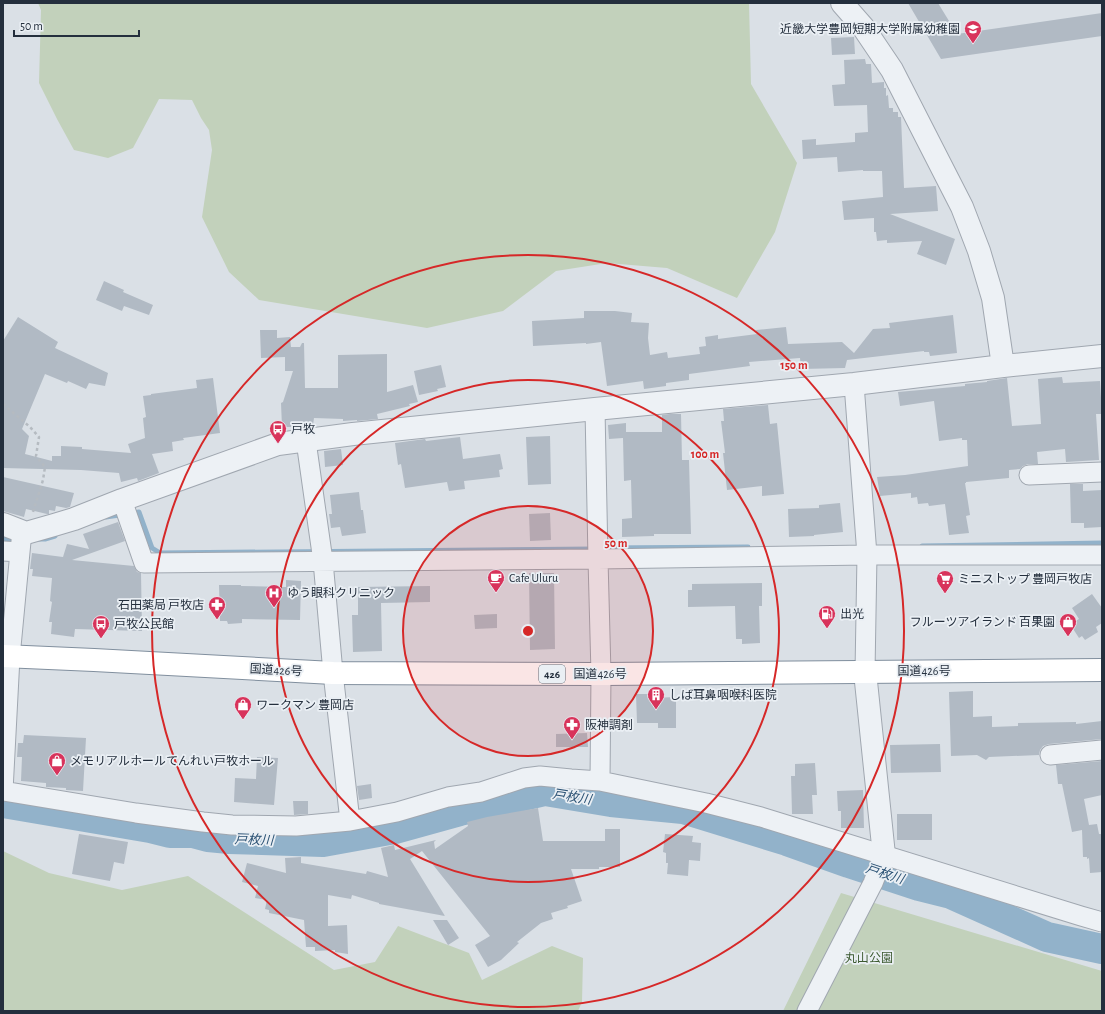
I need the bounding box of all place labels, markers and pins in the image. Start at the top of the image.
school or university icon: 近畿大学豊岡短期大学附属幼稚園 [963,19,983,44]
place label: 近畿大学豊岡短期大学附属幼稚園 [780,22,960,35]
bus stop icon: 戸牧 [268,419,288,444]
place label: 戸牧 [291,422,315,435]
cafe icon: Cafe Uluru [486,568,506,593]
supermarket icon: ミニストップ 豊岡戸牧店 [935,569,955,594]
place label: Cafe Uluru [509,572,558,584]
place label: ミニストップ 豊岡戸牧店 [958,572,1092,585]
hospital icon: ゆう眼科クリニック [264,583,284,608]
place label: ゆう眼科クリニック [287,586,395,599]
pharmacy icon: 石田薬局 戸牧店 [207,595,227,620]
place label: 石田薬局 戸牧店 [118,598,204,611]
fuel station icon: 出光 [817,604,837,629]
place label: 出光 [840,608,864,620]
shop icon: フルーツアイランド 百果園 [1058,612,1078,637]
bus stop icon: 戸牧公民館 [91,614,111,639]
place label: フルーツアイランド 百果園 [910,616,1055,628]
place label: 戸牧公民館 [114,617,174,630]
centre of rings [521,624,535,638]
building icon: しば耳鼻咽喉科医院 [646,685,666,710]
place label: しば耳鼻咽喉科医院 [669,688,777,701]
shop icon: ワークマン 豊岡店 [233,695,253,720]
place label: ワークマン 豊岡店 [256,699,354,711]
pharmacy icon: 阪神調剤 [562,715,582,740]
place label: 阪神調剤 [585,718,633,731]
shop icon: メモリアルホールてんれい戸牧ホール [47,751,67,776]
place label: メモリアルホールてんれい戸牧ホール [70,754,274,767]

